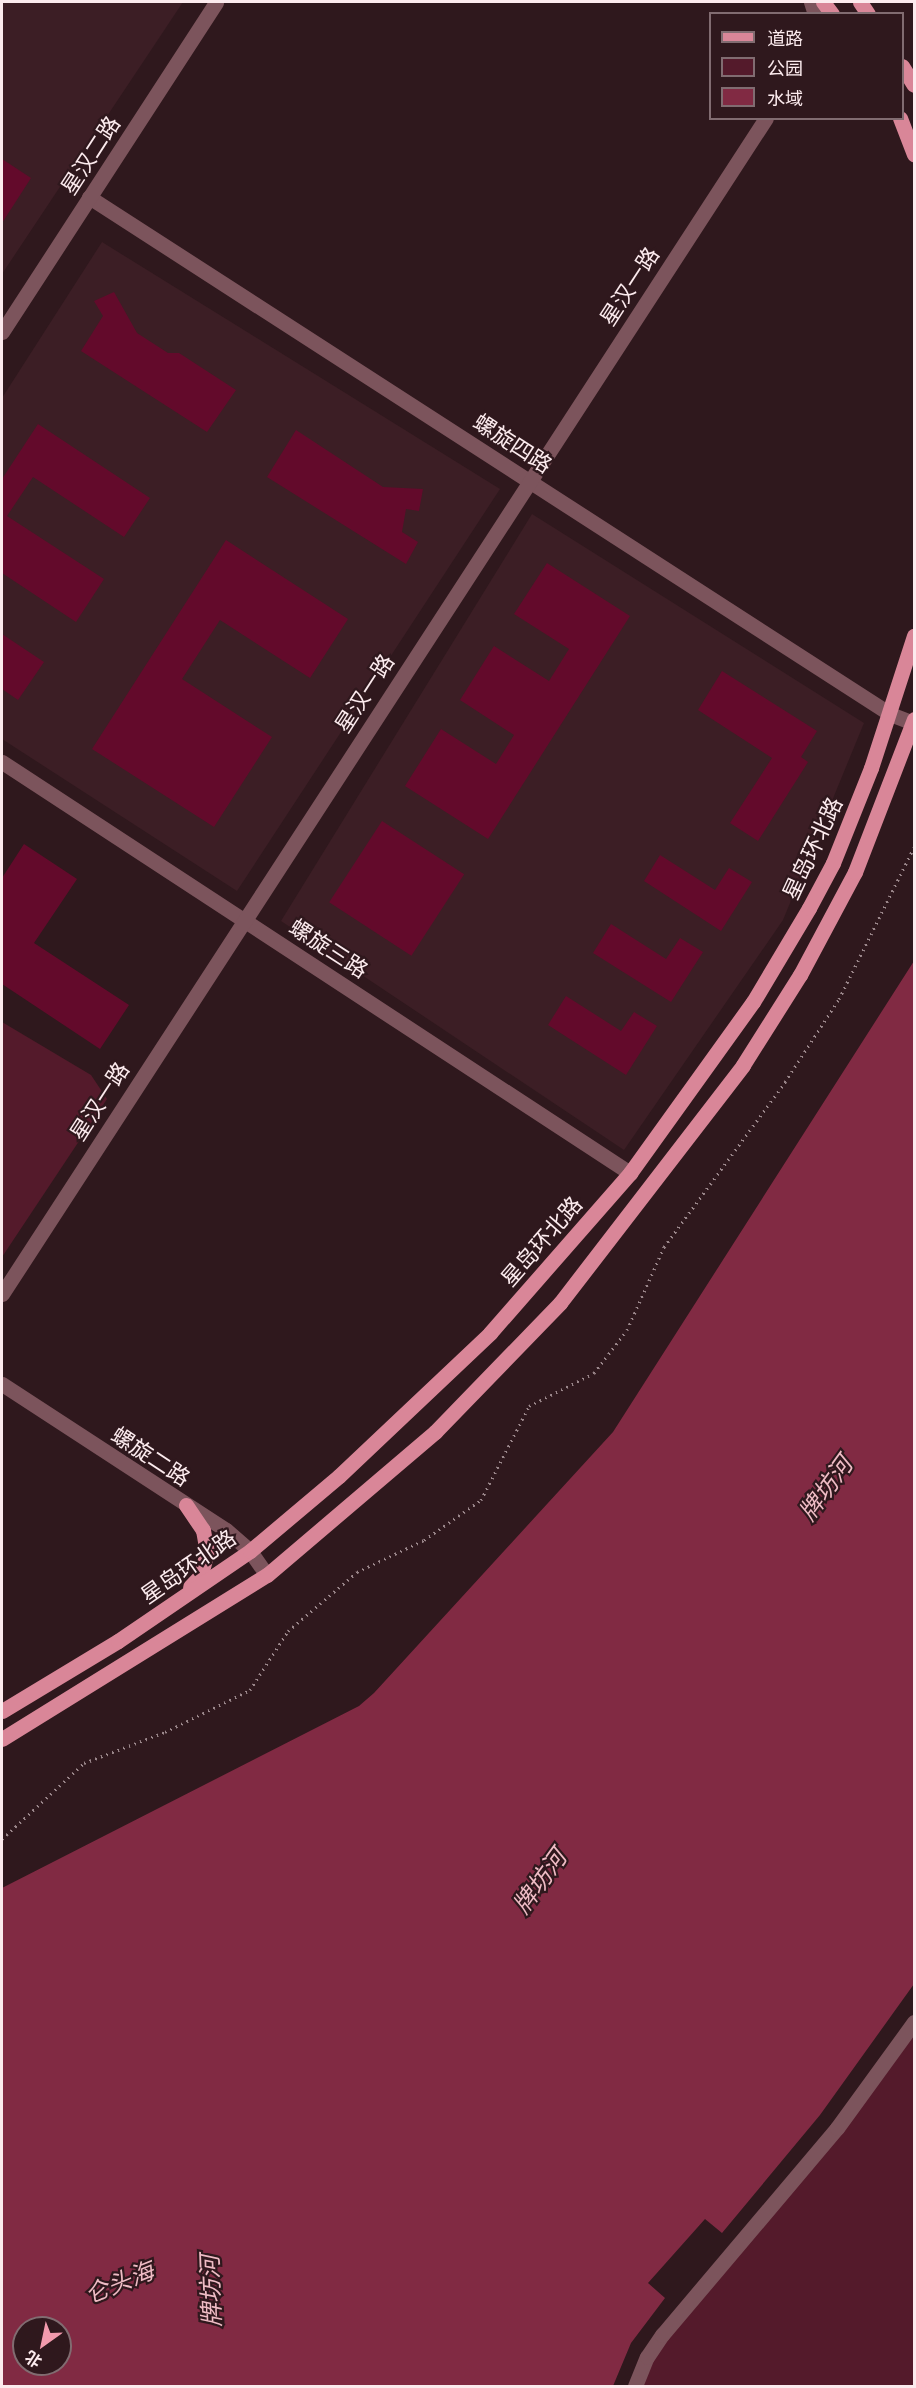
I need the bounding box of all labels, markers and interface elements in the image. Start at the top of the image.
legend [709,12,904,120]
text: 道路 [767,27,803,49]
text: 公园 [767,57,803,79]
text: 水域 [767,87,803,109]
street label: 星汉二路 [55,111,125,199]
street label: 星汉一路 [594,242,664,330]
street label: 螺旋四路 [469,408,557,478]
street label: 星汉一路 [329,649,399,737]
street label: 星岛环北路 [777,793,847,903]
street label: 螺旋三路 [285,913,373,983]
street label: 星汉一路 [64,1057,134,1145]
street label: 星岛环北路 [495,1191,587,1291]
street label: 螺旋二路 [107,1421,195,1491]
water label: 牌坊河 [792,1450,858,1526]
street label: 星岛环北路 [135,1524,241,1608]
water label: 牌坊河 [506,1843,572,1919]
water label: 仑头海 [80,2255,158,2309]
water label: 牌坊河 [194,2255,226,2327]
north arrow [12,2316,72,2376]
text: 北 [21,2348,45,2372]

